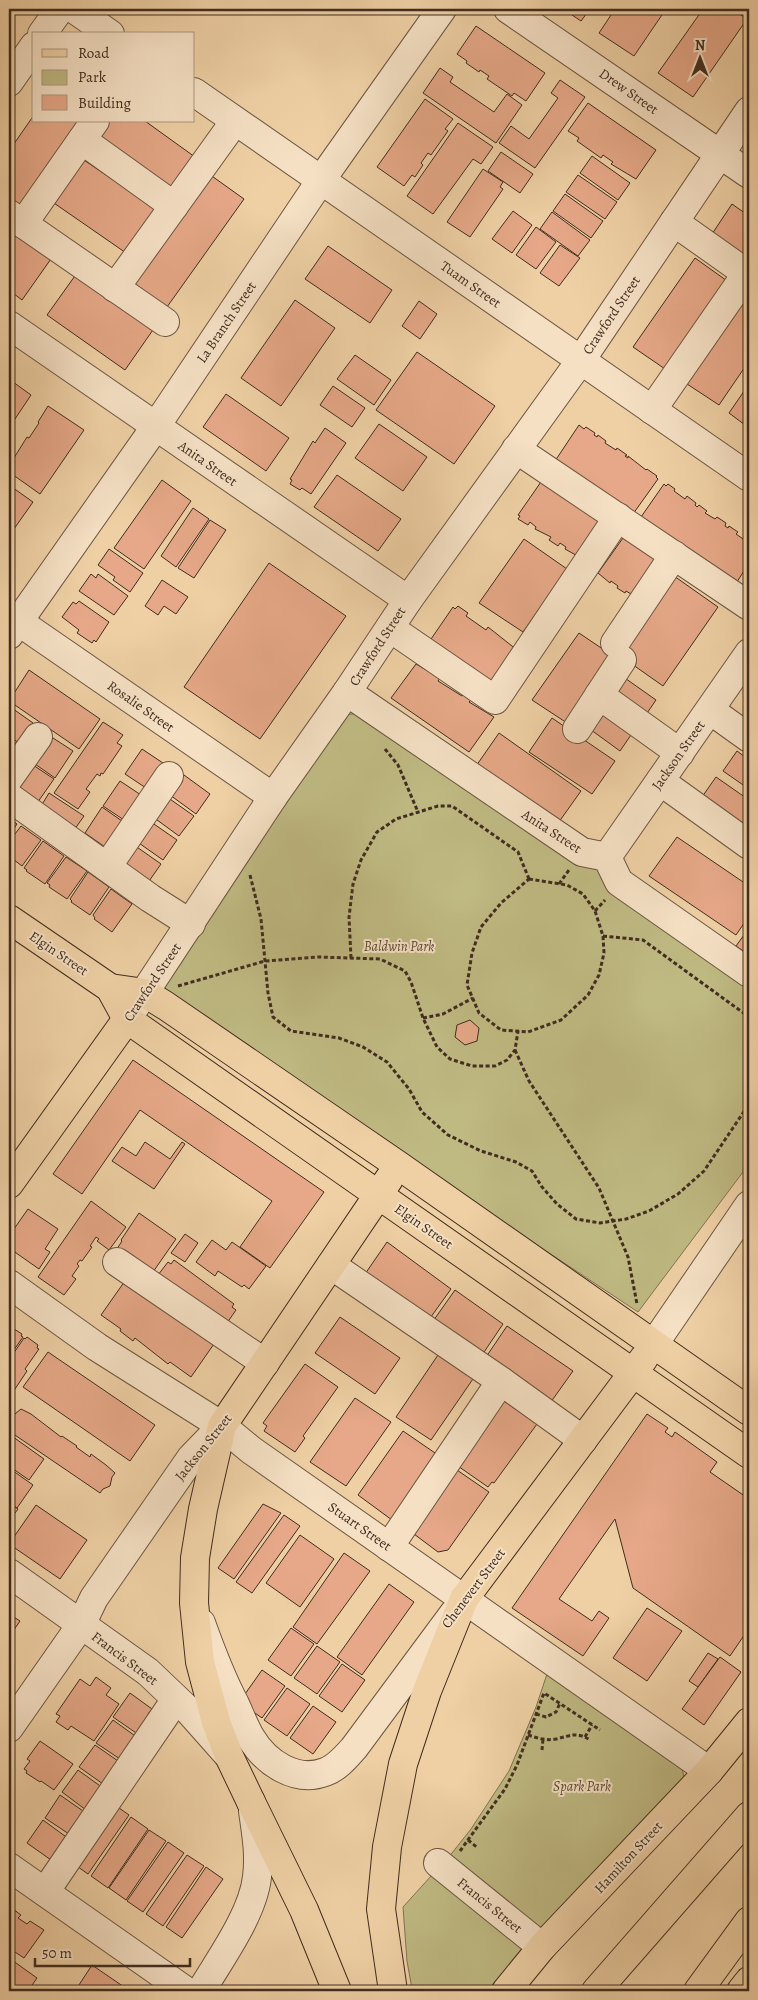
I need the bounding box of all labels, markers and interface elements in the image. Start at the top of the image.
legend [32,32,195,122]
north arrow [676,32,726,82]
text: N [695,36,705,55]
text: Road [78,43,110,63]
street label: Drew Street [595,64,662,119]
text: Park [78,67,107,87]
text: Building [78,93,131,113]
street label: Tuam Street [437,257,505,313]
street label: Crawford Street [578,272,645,358]
street label: La Branch Street [192,277,261,367]
street label: Anita Street [174,436,241,491]
street label: Crawford Street [345,603,410,690]
street label: Rosalie Street [103,676,178,737]
street label: Jackson Street [647,716,710,794]
street label: Anita Street [517,804,586,858]
street label: Elgin Street [25,927,92,980]
park label: Baldwin Park [364,937,434,956]
street label: Crawford Street [119,939,186,1025]
street label: Elgin Street [391,1199,457,1254]
street label: Jackson Street [171,1410,237,1485]
street label: Stuart Street [324,1498,395,1555]
street label: Chenevert Street [437,1544,510,1632]
street label: Francis Street [87,1627,162,1690]
park label: Spark Park [553,1777,611,1796]
street label: Hamilton Street [590,1817,667,1898]
street label: Francis Street [453,1873,527,1938]
scale bar [35,1935,190,1967]
text: 50 m [42,1943,72,1963]

